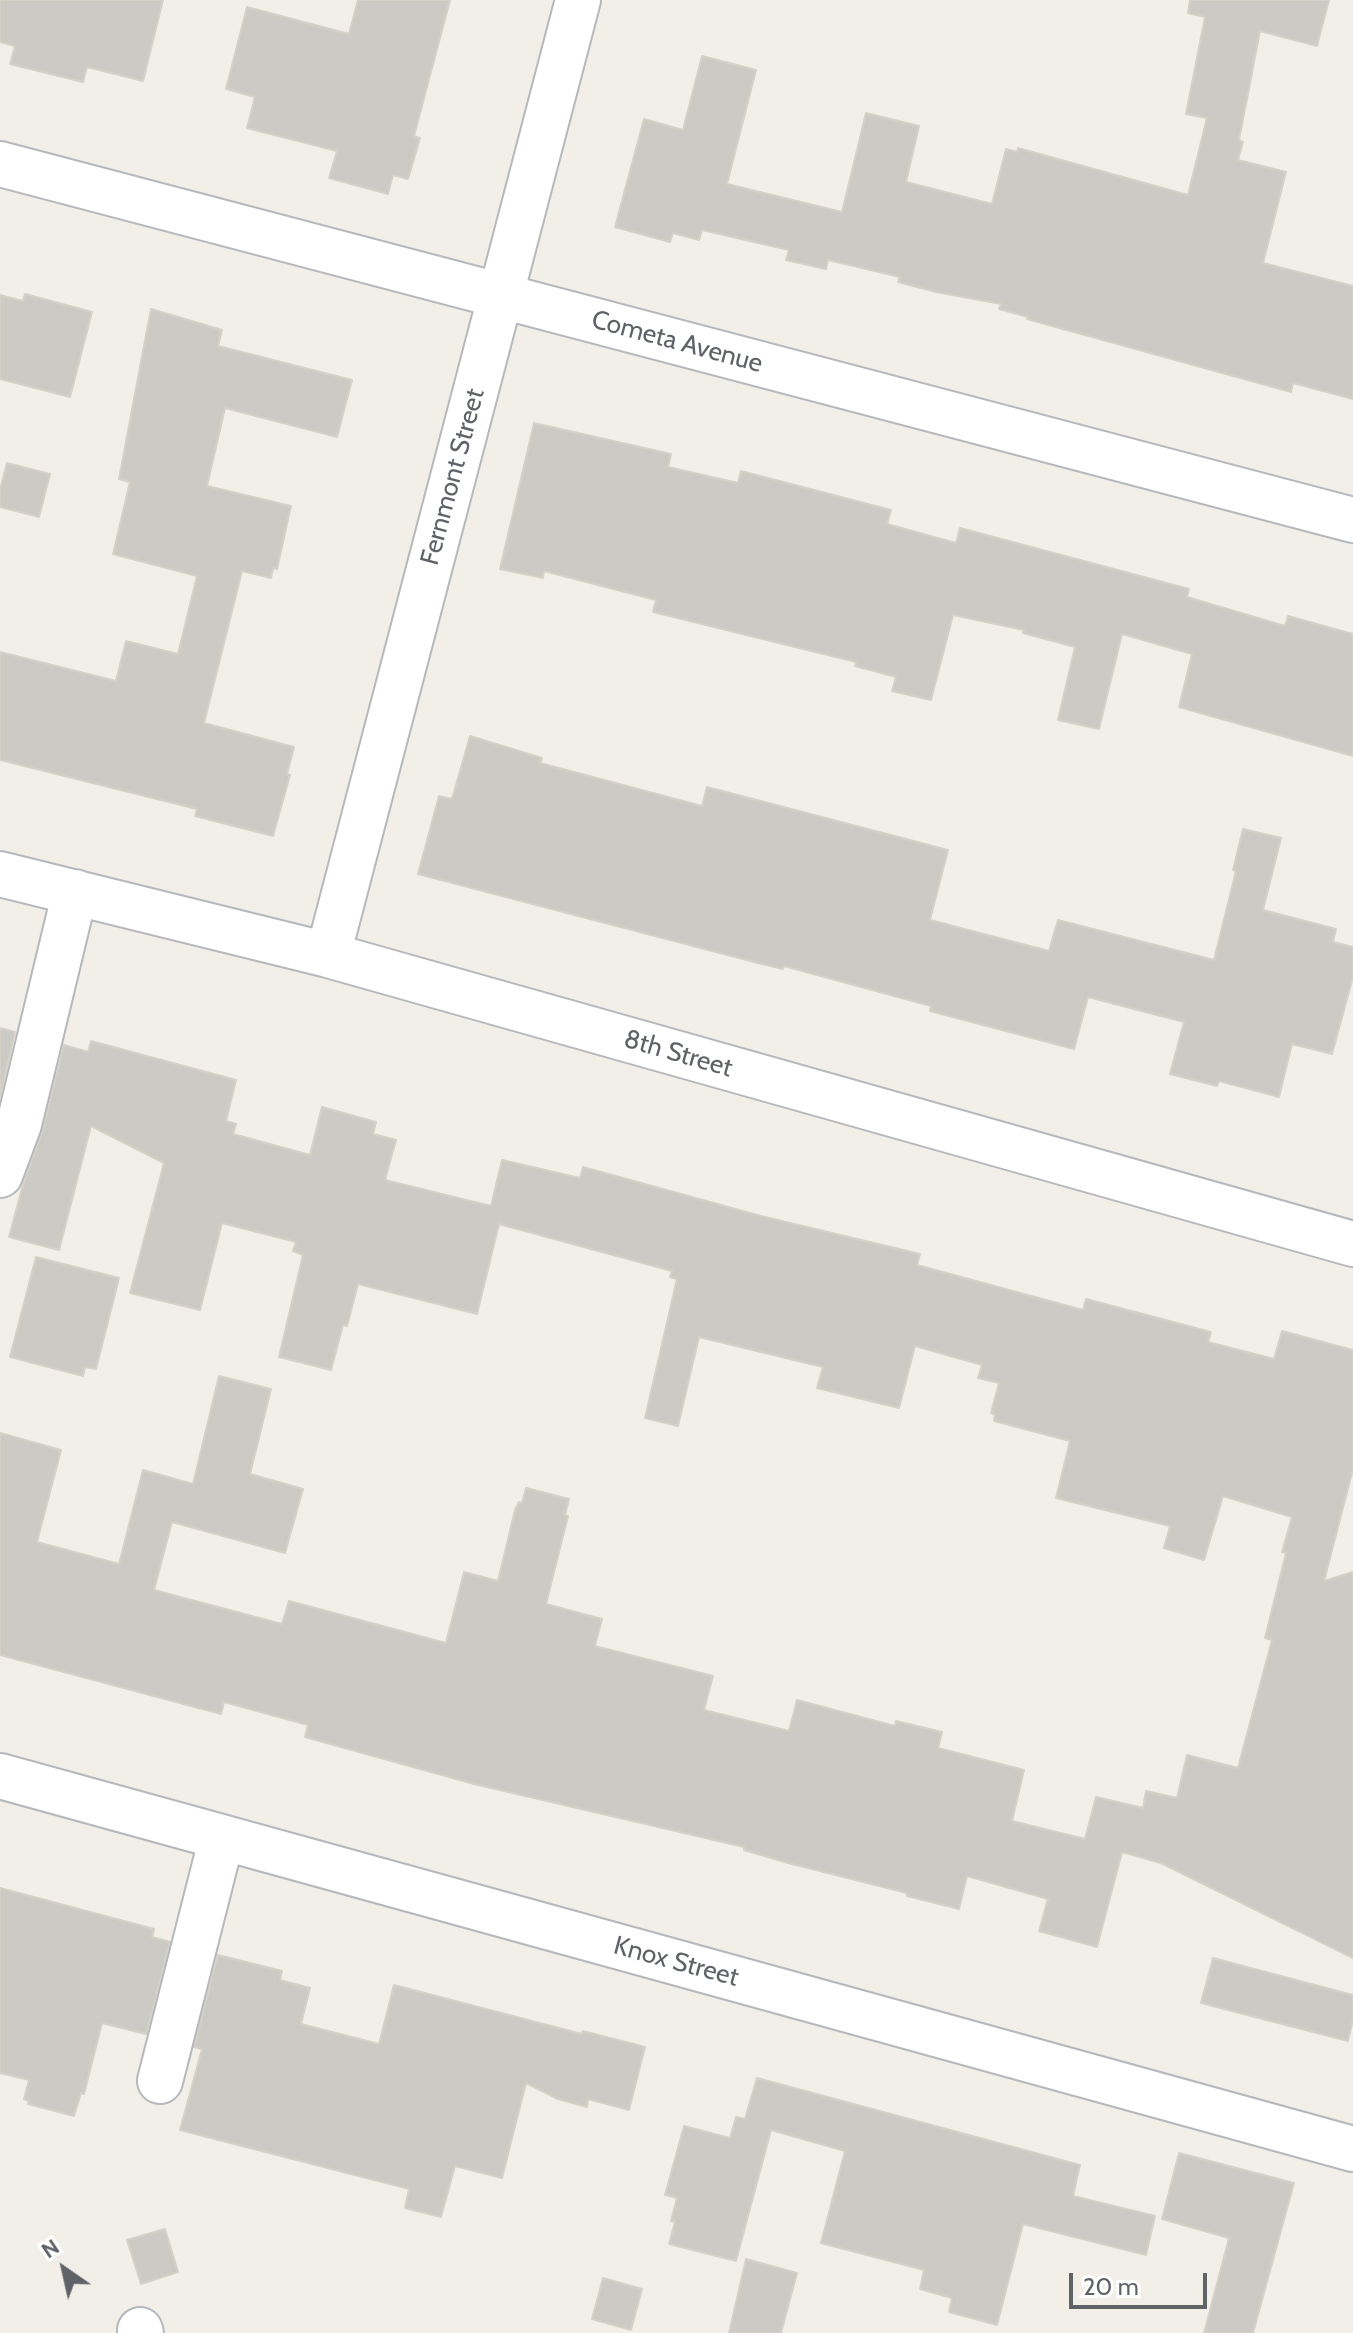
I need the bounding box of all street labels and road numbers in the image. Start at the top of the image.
street label: Cometa Avenue [588,304,766,380]
street label: Fernmont Street [414,385,492,569]
street label: 8th Street [620,1024,736,1084]
street label: Knox Street [610,1930,742,1994]

